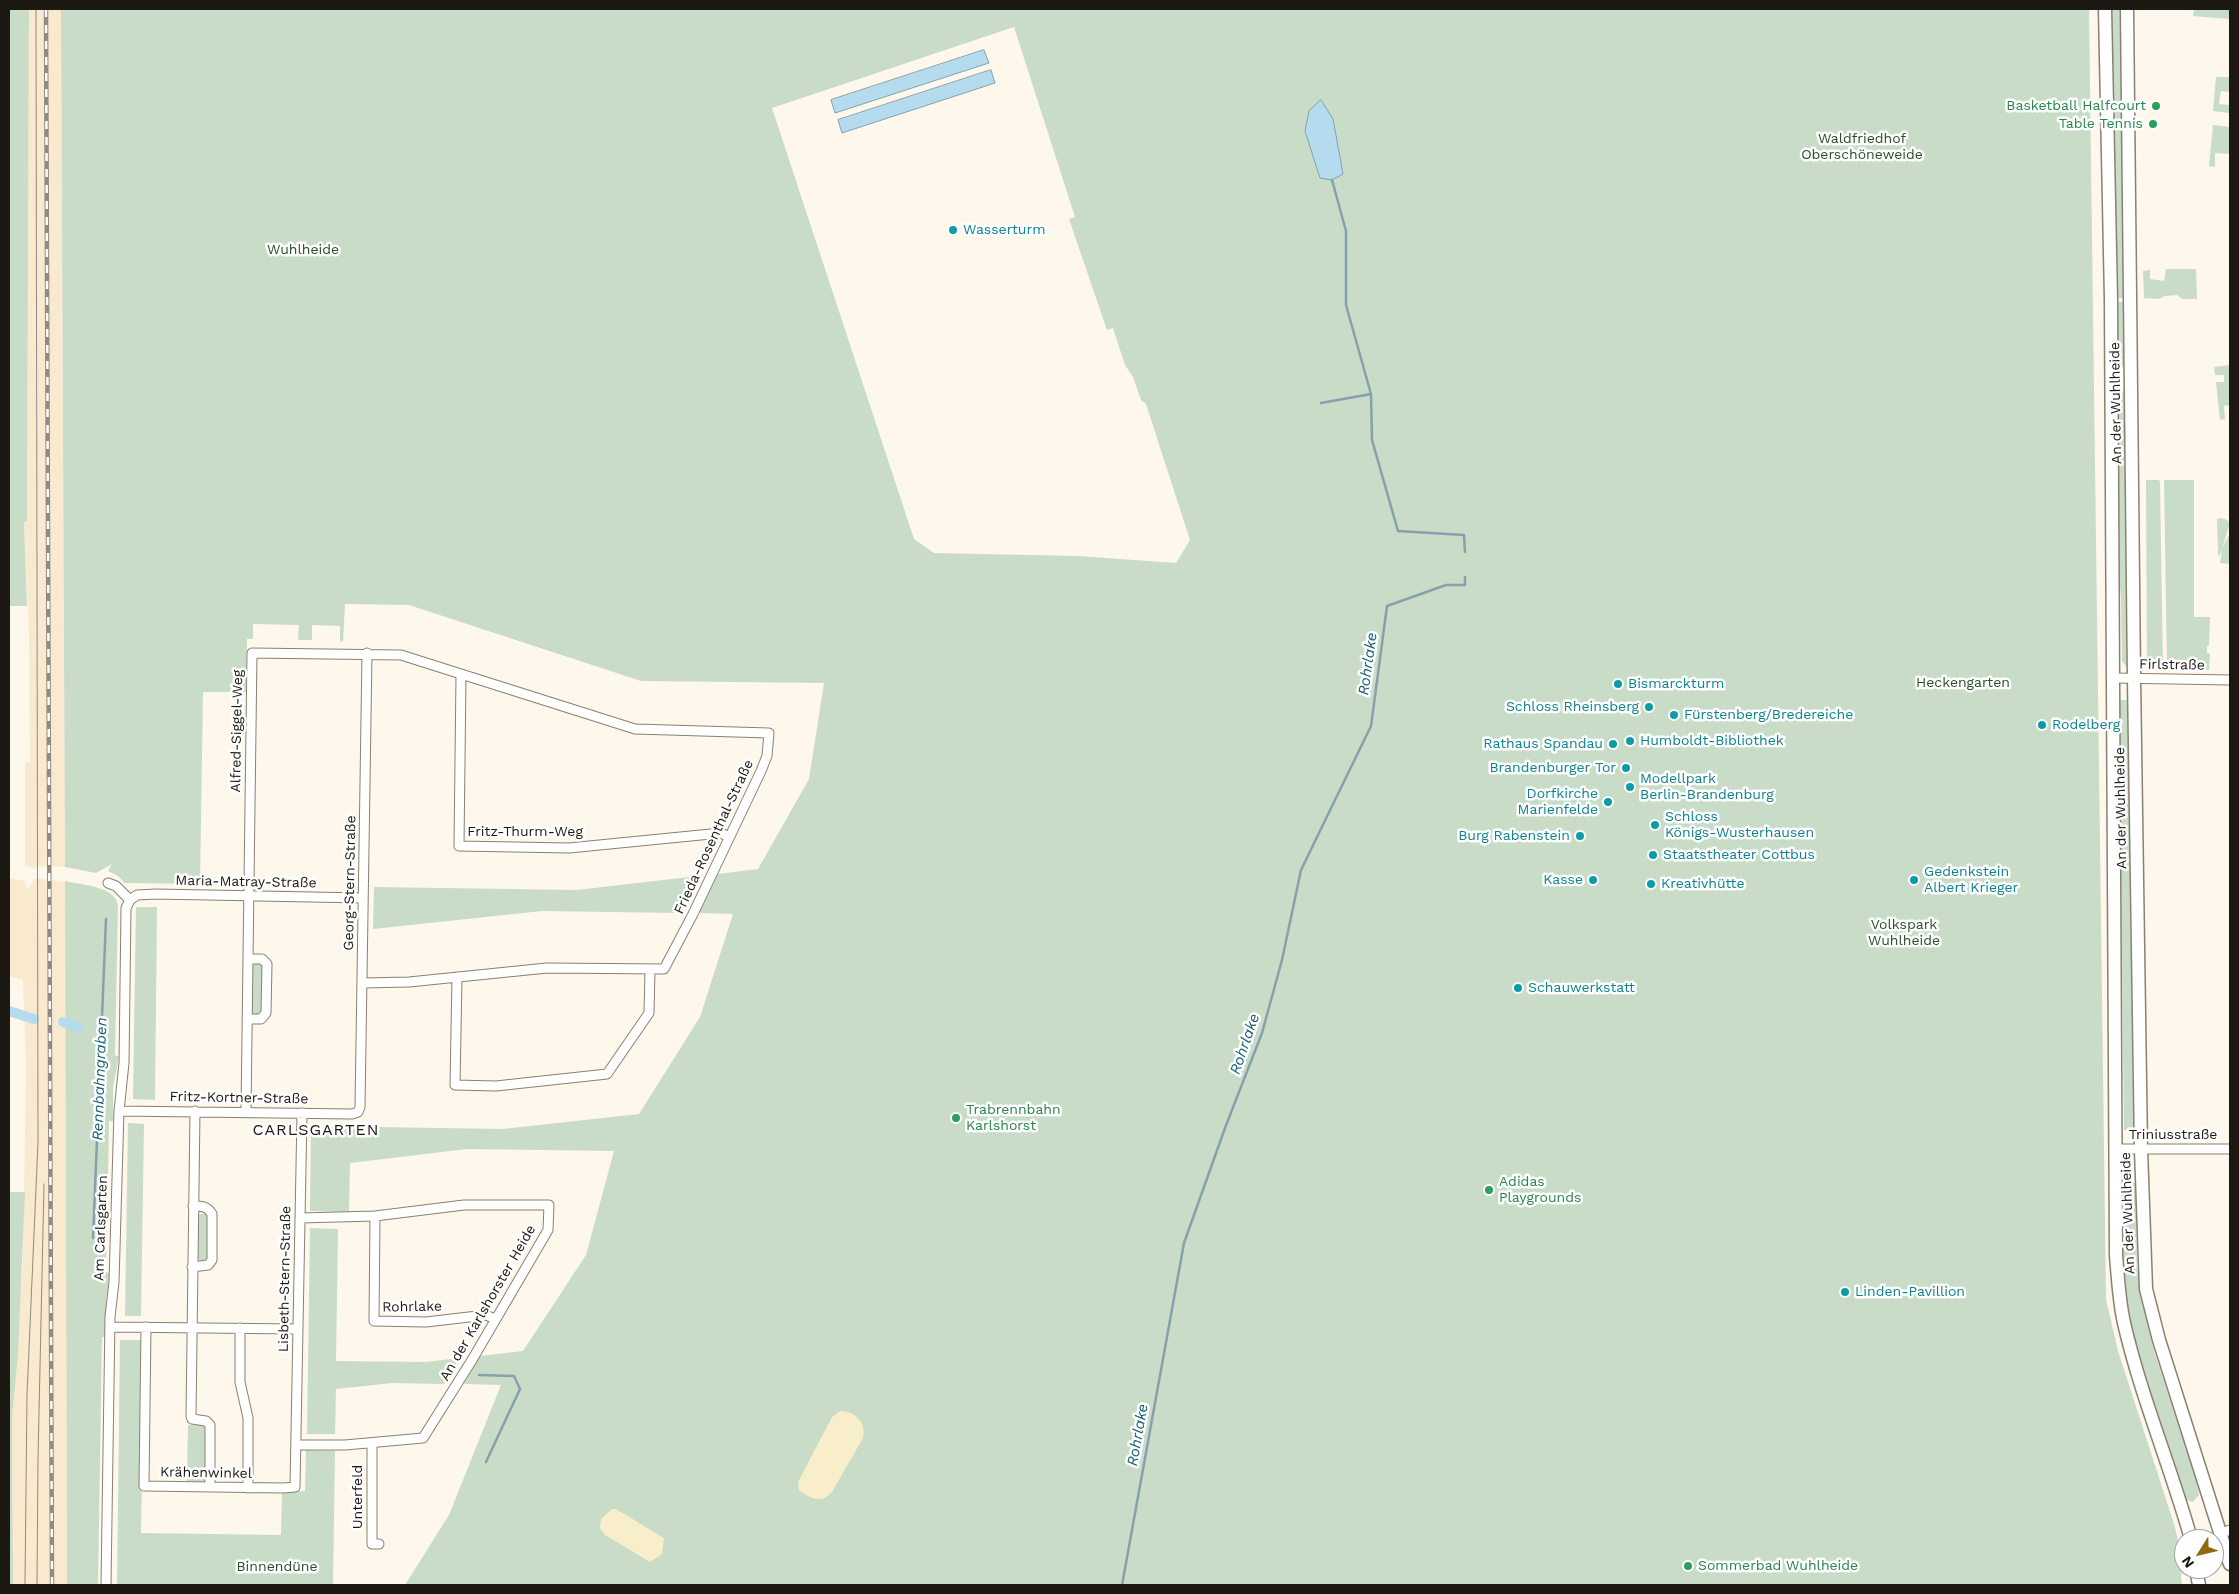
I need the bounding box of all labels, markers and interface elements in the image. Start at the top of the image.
place label: Basketball Halfcourt [2006,98,2146,114]
marker: Basketball Halfcourt [2150,100,2162,112]
place label: Table Tennis [2059,116,2143,132]
marker: Table Tennis [2147,118,2159,130]
park label: Waldfriedhof Oberschöneweide [1801,131,1923,164]
place label: Wasserturm [963,222,1046,238]
marker: Wasserturm [947,224,959,236]
park label: Wuhlheide [267,242,339,258]
street label: An der Wuhlheide [2107,342,2125,464]
water label: Rohrlake [1355,632,1381,696]
street label: Firlstraße [2139,656,2205,674]
street label: Alfred-Siggel-Weg [228,670,246,792]
park label: Heckengarten [1916,675,2010,691]
place label: Bismarckturm [1628,676,1724,692]
marker: Bismarckturm [1612,678,1624,690]
place label: Schloss Rheinsberg [1506,699,1639,715]
marker: Schloss Rheinsberg [1643,701,1655,713]
place label: Fürstenberg/Bredereiche [1684,707,1853,723]
marker: Fürstenberg/Bredereiche [1668,709,1680,721]
place label: Rodelberg [2052,717,2120,733]
marker: Rodelberg [2036,719,2048,731]
place label: Humboldt-Bibliothek [1640,733,1784,749]
marker: Humboldt-Bibliothek [1624,735,1636,747]
place label: Rathaus Spandau [1483,736,1603,752]
marker: Rathaus Spandau [1607,738,1619,750]
street label: An der Wuhlheide [2112,747,2130,869]
street label: Frieda-Rosenthal-Straße [671,757,757,917]
place label: Brandenburger Tor [1489,760,1616,776]
marker: Brandenburger Tor [1620,762,1632,774]
place label: Modellpark Berlin-Brandenburg [1640,771,1774,804]
marker: Modellpark Berlin-Brandenburg [1624,781,1636,793]
place label: Dorfkirche Marienfelde [1518,786,1598,819]
marker: Dorfkirche Marienfelde [1602,796,1614,808]
place label: Schloss Königs-Wusterhausen [1665,809,1814,842]
street label: Georg-Stern-Straße [340,815,360,951]
marker: Schloss Königs-Wusterhausen [1649,819,1661,831]
street label: Fritz-Thurm-Weg [467,824,583,840]
place label: Burg Rabenstein [1458,828,1570,844]
marker: Burg Rabenstein [1574,830,1586,842]
place label: Staatstheater Cottbus [1663,847,1815,863]
marker: Staatstheater Cottbus [1647,849,1659,861]
place label: Gedenkstein Albert Krieger [1924,864,2018,896]
street label: Maria-Matray-Straße [175,872,317,892]
place label: Kasse [1543,872,1583,888]
marker: Kasse [1587,874,1599,886]
marker: Gedenkstein Albert Krieger [1908,874,1920,886]
place label: Kreativhütte [1661,876,1744,892]
marker: Kreativhütte [1645,878,1657,890]
park label: Volkspark Wuhlheide [1868,917,1940,950]
place label: Schauwerkstatt [1528,980,1635,996]
marker: Schauwerkstatt [1512,982,1524,994]
water label: Rohrlake [1226,1011,1264,1077]
water label: Rennbahngraben [89,1017,111,1141]
street label: Fritz-Kortner-Straße [170,1088,308,1108]
place label: Trabrennbahn Karlshorst [966,1102,1061,1134]
marker: Trabrennbahn Karlshorst [950,1112,962,1124]
district label: CARLSGARTEN [251,1120,381,1140]
street label: Triniusstraße [2129,1127,2217,1143]
street label: An der Wuhlheide [2117,1152,2139,1274]
place label: Adidas Playgrounds [1499,1174,1581,1206]
street label: Am Carlsgarten [91,1175,111,1281]
marker: Adidas Playgrounds [1483,1184,1495,1196]
street label: Lisbeth-Stern-Straße [275,1206,295,1352]
street label: An der Karlshorster Heide [436,1222,540,1384]
place label: Linden-Pavillion [1855,1284,1965,1300]
marker: Linden-Pavillion [1839,1286,1851,1298]
street label: Rohrlake [382,1298,442,1316]
water label: Rohrlake [1124,1402,1152,1468]
street label: Krähenwinkel [160,1464,252,1482]
street label: Unterfeld [350,1465,366,1529]
north arrow [2174,1529,2224,1579]
text: N [2178,1553,2197,1571]
place label: Sommerbad Wuhlheide [1698,1558,1858,1574]
park label: Binnendüne [236,1559,318,1575]
marker: Sommerbad Wuhlheide [1682,1560,1694,1572]

